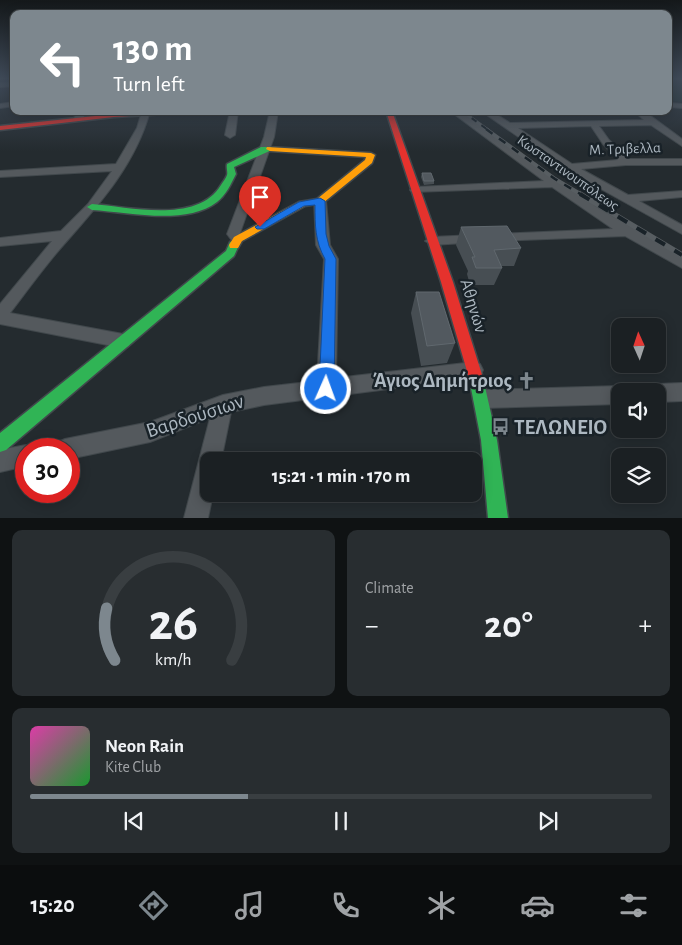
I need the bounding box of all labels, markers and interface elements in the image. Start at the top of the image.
icon: left [30,30,95,95]
text: 130 m [113,32,192,67]
text: Turn left [113,73,185,95]
street label: Κωσταντινουπόλεως [514,132,622,214]
street label: Μ. Τριβελλα [589,140,661,158]
pin [239,176,281,227]
icon: arrive [246,183,274,211]
street label: Αθηνών [456,277,490,335]
north arrow [611,318,666,372]
map controls [611,318,666,503]
position arrow [299,362,351,414]
place label: Άγιος Δημήτριος [373,370,512,391]
church icon: Άγιος Δημήτριος [516,370,536,390]
button: sound [611,383,666,438]
street label: Βαρδούσιων [144,390,247,442]
bus stop icon: ΤΕΛΩΝΕΙΟ [490,417,510,437]
place label: ΤΕΛΩΝΕΙΟ [514,417,607,438]
speed limit sign: 30 [15,438,80,503]
button: layers [611,448,666,503]
text: 15:21 · 1 min · 170 m [272,467,410,486]
text: Climate [365,580,414,596]
text: 26 [149,597,198,649]
text: 20° [484,607,533,645]
text: − [365,612,378,640]
text: + [639,612,652,640]
text: km/h [155,651,192,669]
text: Neon Rain [105,737,184,756]
text: Kite Club [105,759,161,775]
icon: previous [120,807,148,835]
icon: pause [327,807,355,835]
icon: next [534,807,562,835]
icon: directions [136,888,171,923]
icon: music [232,888,267,923]
icon: phone [328,888,363,923]
icon: climate [424,888,459,923]
icon: car [520,888,555,923]
icon: filters [616,888,651,923]
text: 15:20 [31,894,75,916]

